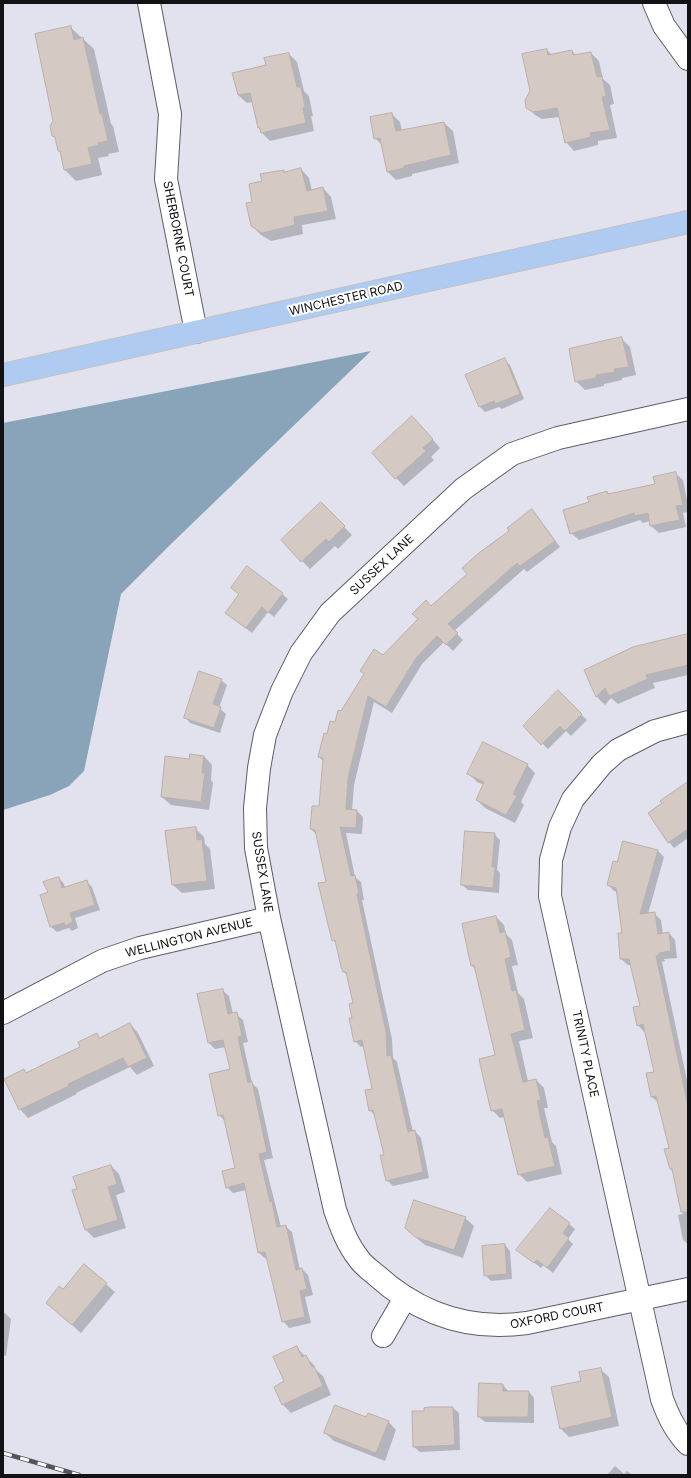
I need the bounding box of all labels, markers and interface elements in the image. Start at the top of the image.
street label: SHERBORNE COURT [160,180,196,298]
street label: WINCHESTER ROAD [288,279,404,319]
street label: SUSSEX LANE [347,532,417,598]
street label: SUSSEX LANE [248,830,276,914]
street label: WELLINGTON AVENUE [124,915,254,961]
street label: TRINITY PLACE [569,1009,601,1099]
street label: OXFORD COURT [509,1300,605,1332]

